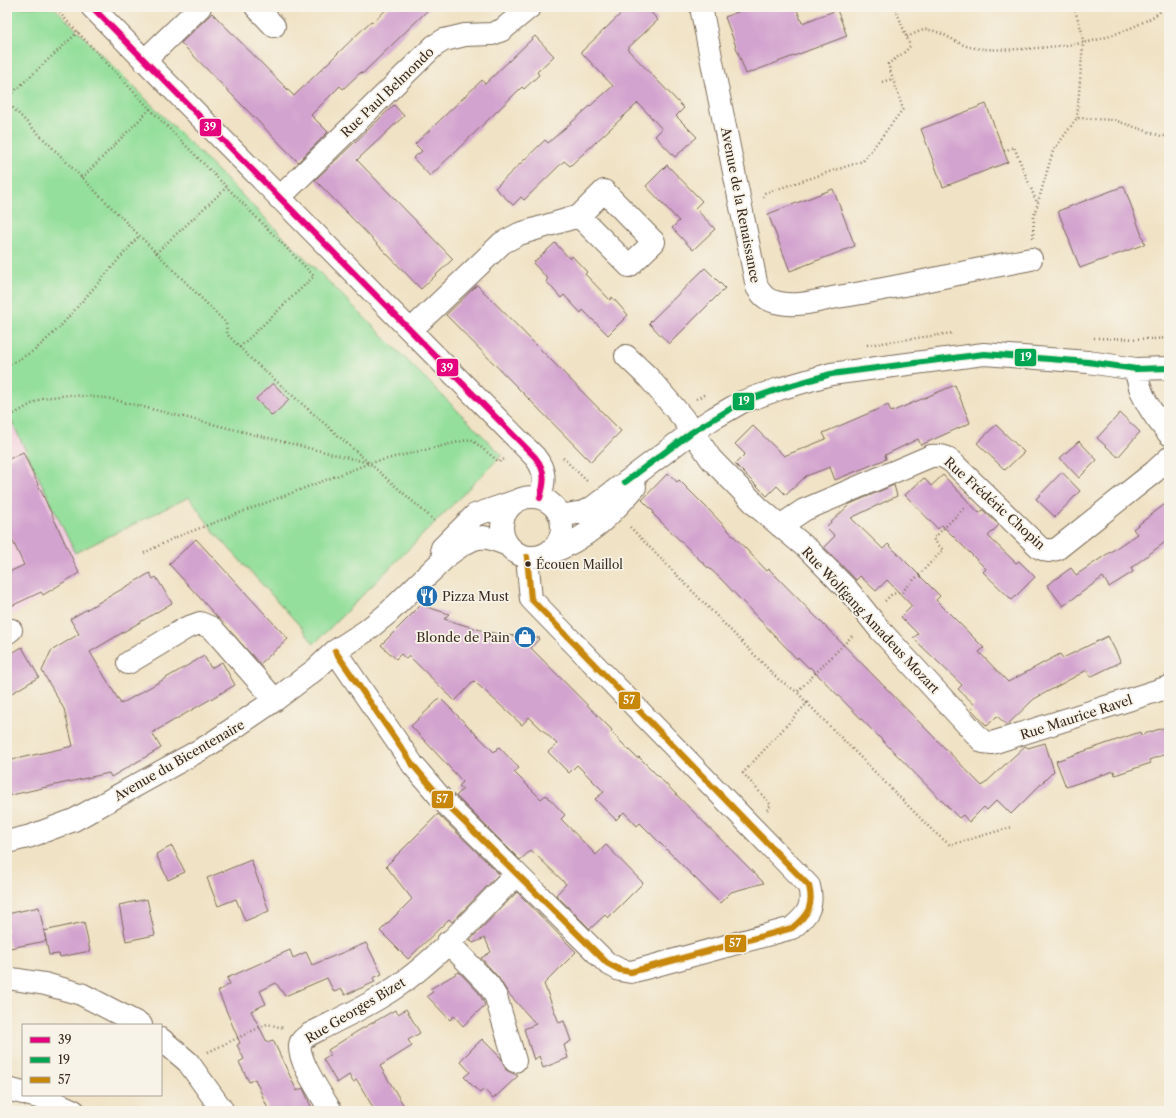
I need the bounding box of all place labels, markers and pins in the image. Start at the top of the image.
place label: Écouen Maillol [536,556,623,572]
marker: Écouen Maillol [523,559,533,569]
restaurant icon: Pizza Must [414,583,440,609]
place label: Pizza Must [442,588,510,604]
shop icon: Blonde de Pain [512,624,538,650]
place label: Blonde de Pain [416,629,510,645]

